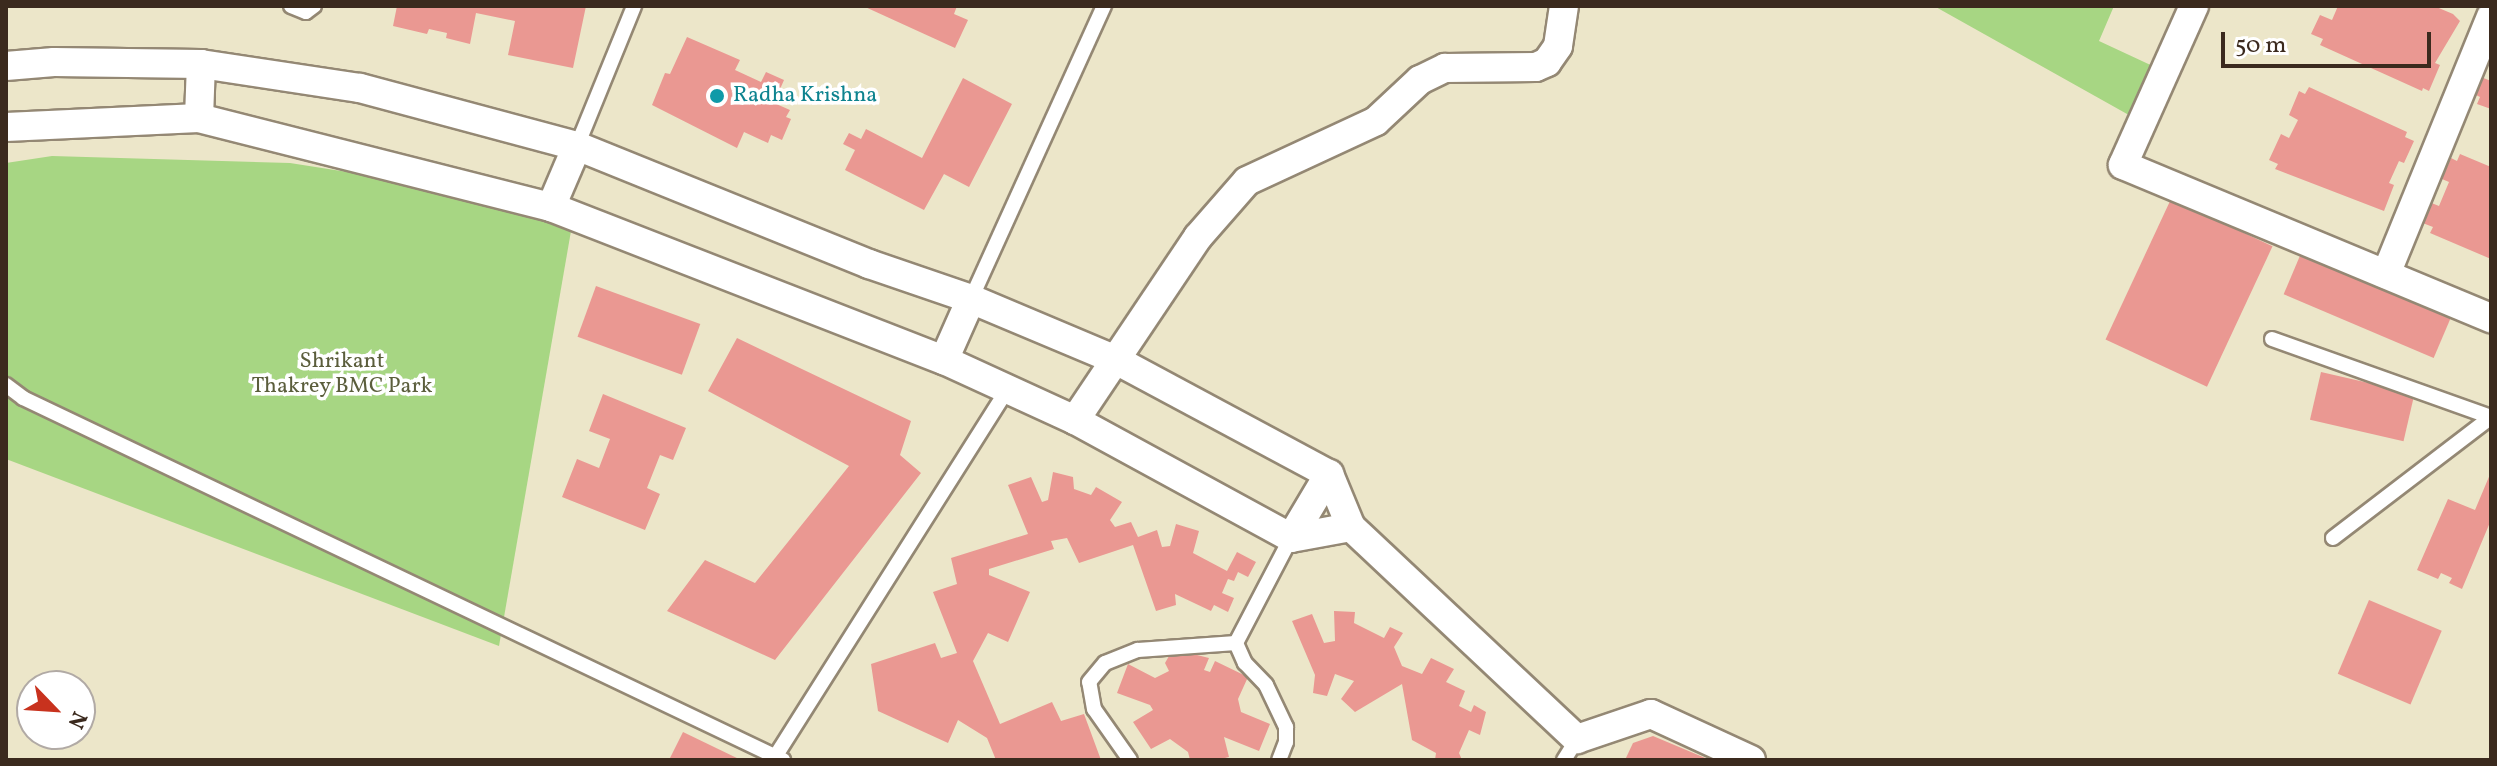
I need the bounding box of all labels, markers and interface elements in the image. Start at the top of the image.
scale bar [2225,16,2435,66]
text: 50 m [2235,29,2287,63]
place label: Radha Krishna [733,83,877,109]
marker: Radha Krishna [708,87,726,105]
park label: Shrikant Thakrey BMC Park [251,348,433,400]
north arrow [16,670,96,750]
text: N [59,706,94,733]

